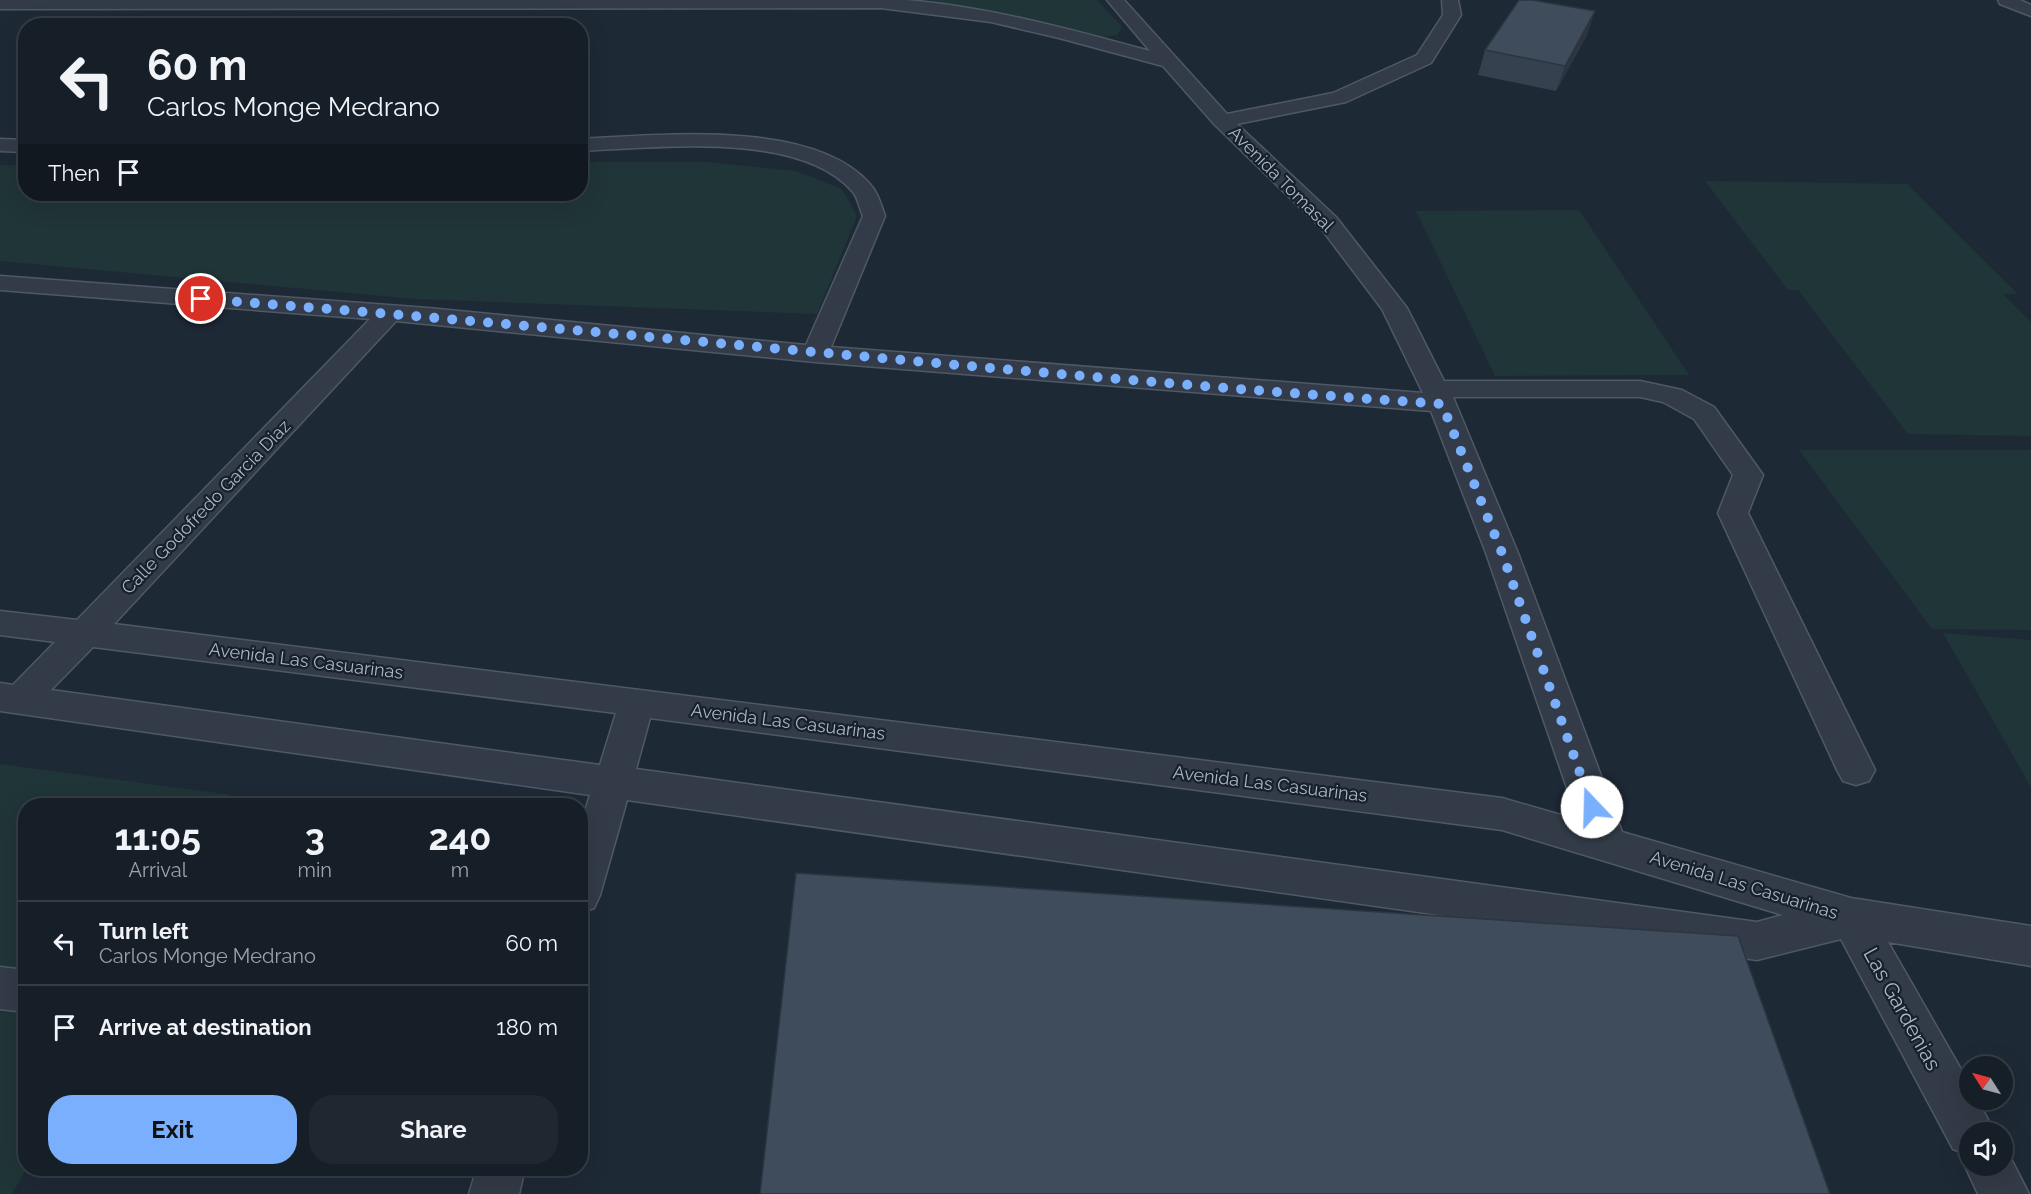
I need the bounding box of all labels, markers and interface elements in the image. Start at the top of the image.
text: 60 m [147,41,247,90]
icon: left [48,42,126,120]
text: Carlos Monge Medrano [147,91,440,122]
street label: Avenida Tomasal [1224,122,1338,236]
icon: arrive [112,156,145,189]
text: Then [48,160,100,186]
pin [175,273,226,324]
icon: arrive [184,282,217,315]
street label: Calle Godofredo Garcia Diaz [117,415,295,598]
street label: Avenida Las Casuarinas [208,638,405,683]
street label: Avenida Las Casuarinas [690,699,887,744]
street label: Avenida Las Casuarinas [1172,761,1369,806]
position arrow [1560,775,1624,839]
text: 11:05 [115,816,201,858]
text: 3 [305,816,325,858]
text: 240 [428,816,491,858]
street label: Avenida Las Casuarinas [1648,846,1841,923]
text: Arrival [128,858,187,882]
text: min [298,858,332,882]
text: m [451,858,469,882]
text: Turn left [99,918,189,944]
icon: left [48,927,81,960]
text: 60 m [505,930,558,956]
street label: Las Gardenias [1858,943,1946,1075]
text: Carlos Monge Medrano [99,944,316,968]
icon: arrive [48,1011,81,1044]
text: Arrive at destination [99,1014,312,1040]
text: 180 m [496,1014,558,1040]
north arrow [1959,1056,2013,1110]
map controls [1959,1056,2013,1176]
button: Exit [48,1095,297,1164]
button: Share [309,1095,558,1164]
button: sound [1959,1122,2013,1176]

